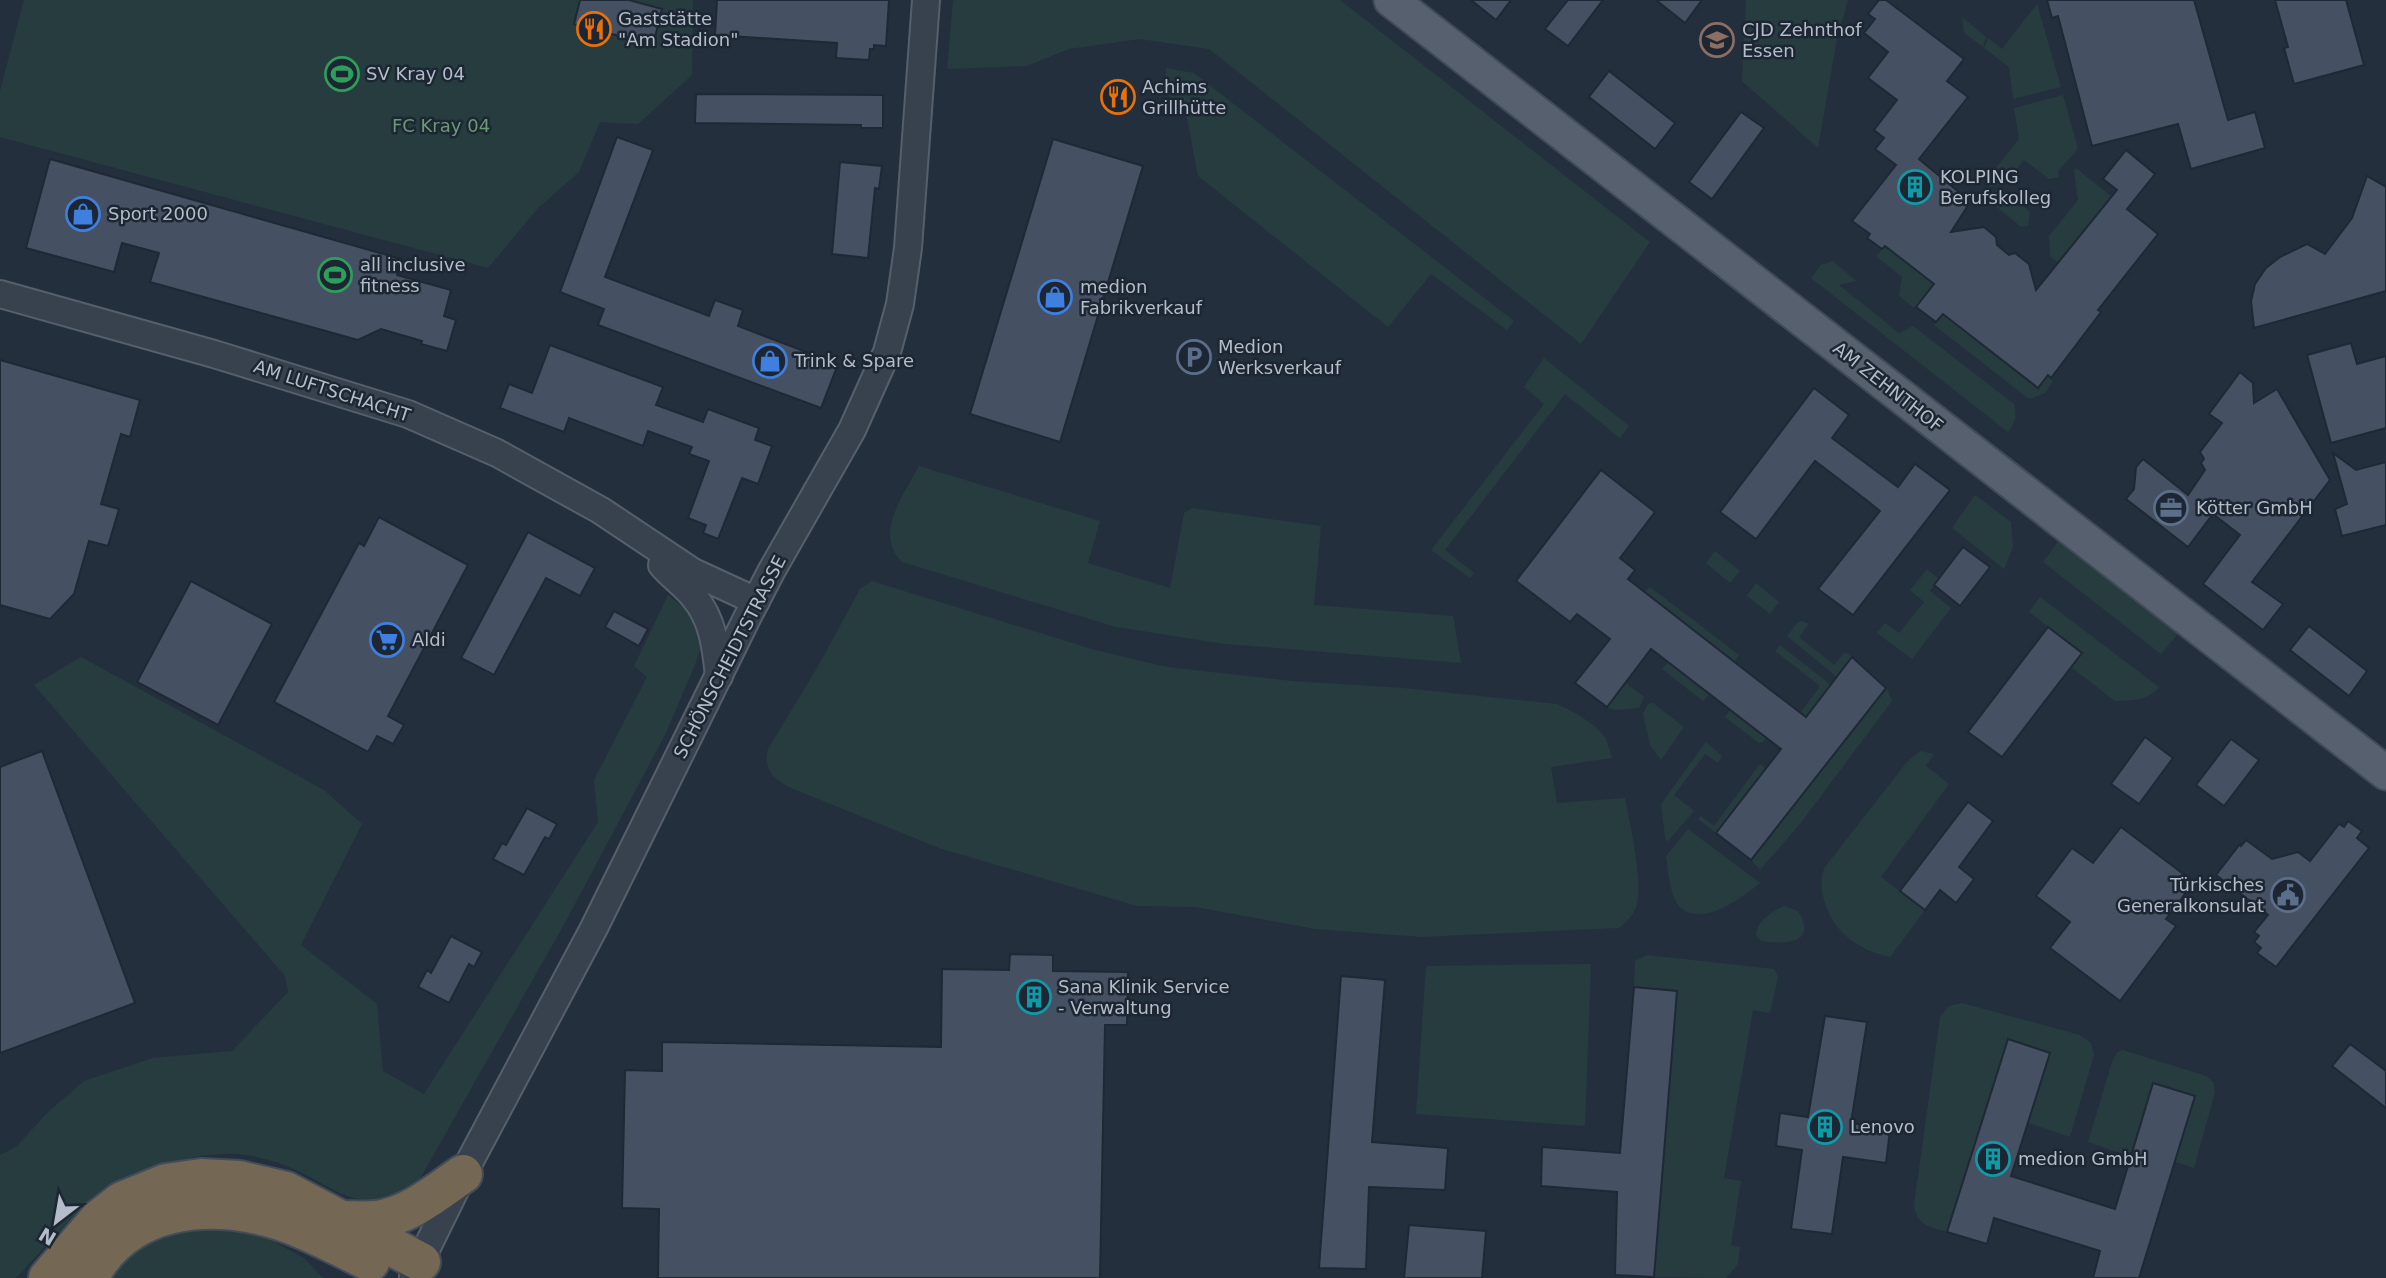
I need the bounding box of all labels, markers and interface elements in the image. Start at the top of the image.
place label: Gaststätte "Am Stadion" [618,8,739,50]
restaurant icon: Gaststätte "Am Stadion" [575,10,613,48]
place label: CJD Zehnthof Essen [1742,19,1862,61]
school or university icon: CJD Zehnthof Essen [1698,21,1736,59]
sports icon: SV Kray 04 [323,55,361,93]
place label: SV Kray 04 [366,63,465,84]
place label: Achims Grillhütte [1142,76,1226,118]
restaurant icon: Achims Grillhütte [1099,78,1137,116]
park label: FC Kray 04 [392,115,490,136]
place label: KOLPING Berufskolleg [1940,166,2051,208]
building icon: KOLPING Berufskolleg [1896,168,1934,206]
shop icon: Sport 2000 [64,195,102,233]
place label: Sport 2000 [108,203,208,224]
place label: all inclusive fitness [360,254,466,296]
sports icon: all inclusive fitness [316,256,354,294]
place label: medion Fabrikverkauf [1080,276,1203,318]
shop icon: medion Fabrikverkauf [1036,278,1074,316]
place label: Medion Werksverkauf [1218,336,1342,378]
street label: AM ZEHNTHOF [1829,337,1947,436]
parking icon: Medion Werksverkauf [1175,338,1213,376]
shop icon: Trink & Spare [751,342,789,380]
place label: Trink & Spare [793,350,914,371]
street label: AM LUFTSCHACHT [251,355,414,426]
office icon: Kötter GmbH [2152,489,2190,527]
place label: Kötter GmbH [2196,497,2313,518]
street label: SCHÖNSCHEIDTSTRASSE [669,552,790,762]
supermarket icon: Aldi [368,621,406,659]
place label: Aldi [412,629,446,650]
place label: Türkisches Generalkonsulat [2117,874,2264,916]
public building icon: Türkisches Generalkonsulat [2269,876,2307,914]
place label: Sana Klinik Service - Verwaltung [1058,976,1230,1018]
building icon: Sana Klinik Service - Verwaltung [1015,978,1053,1016]
building icon: Lenovo [1806,1108,1844,1146]
place label: Lenovo [1850,1116,1915,1137]
building icon: medion GmbH [1974,1140,2012,1178]
place label: medion GmbH [2018,1148,2148,1169]
north arrow [21,1187,91,1257]
text: N [35,1223,60,1250]

